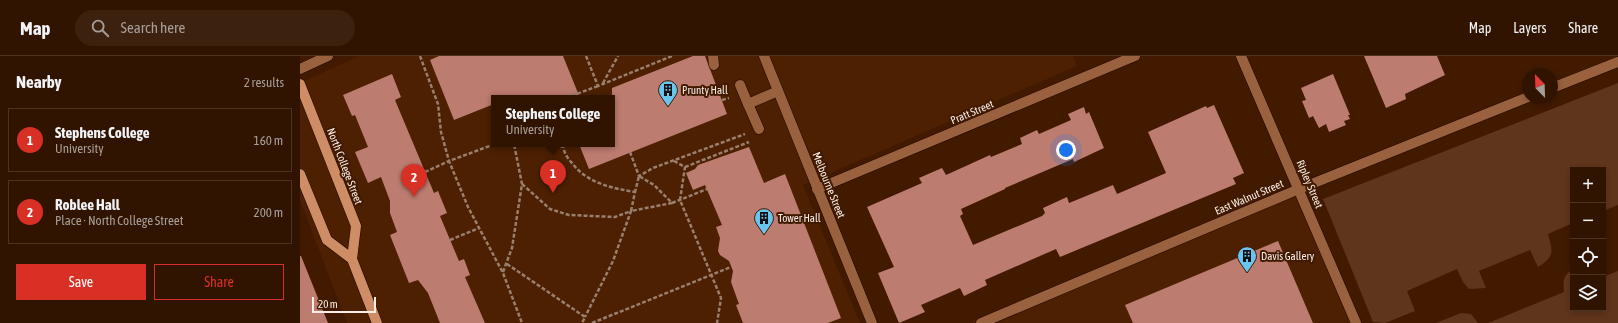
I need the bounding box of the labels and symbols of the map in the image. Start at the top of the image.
north arrow [1522,68,1558,104]
building icon: Prunty Hall [657,79,679,107]
place label: Prunty Hall [682,84,728,96]
street label: Pratt Street [949,98,995,126]
street label: North College Street [325,126,365,206]
your location [1056,140,1076,160]
street label: Melbourne Street [810,150,848,220]
street label: Ripley Street [1294,158,1326,210]
pin: 1 [540,160,566,193]
pin: 2 [401,164,427,197]
street label: East Walnut Street [1213,177,1285,217]
building icon: Tower Hall [753,207,775,235]
place label: Tower Hall [778,212,821,224]
building icon: Davis Gallery [1236,245,1258,273]
place label: Davis Gallery [1261,250,1315,262]
scale bar [312,295,376,314]

